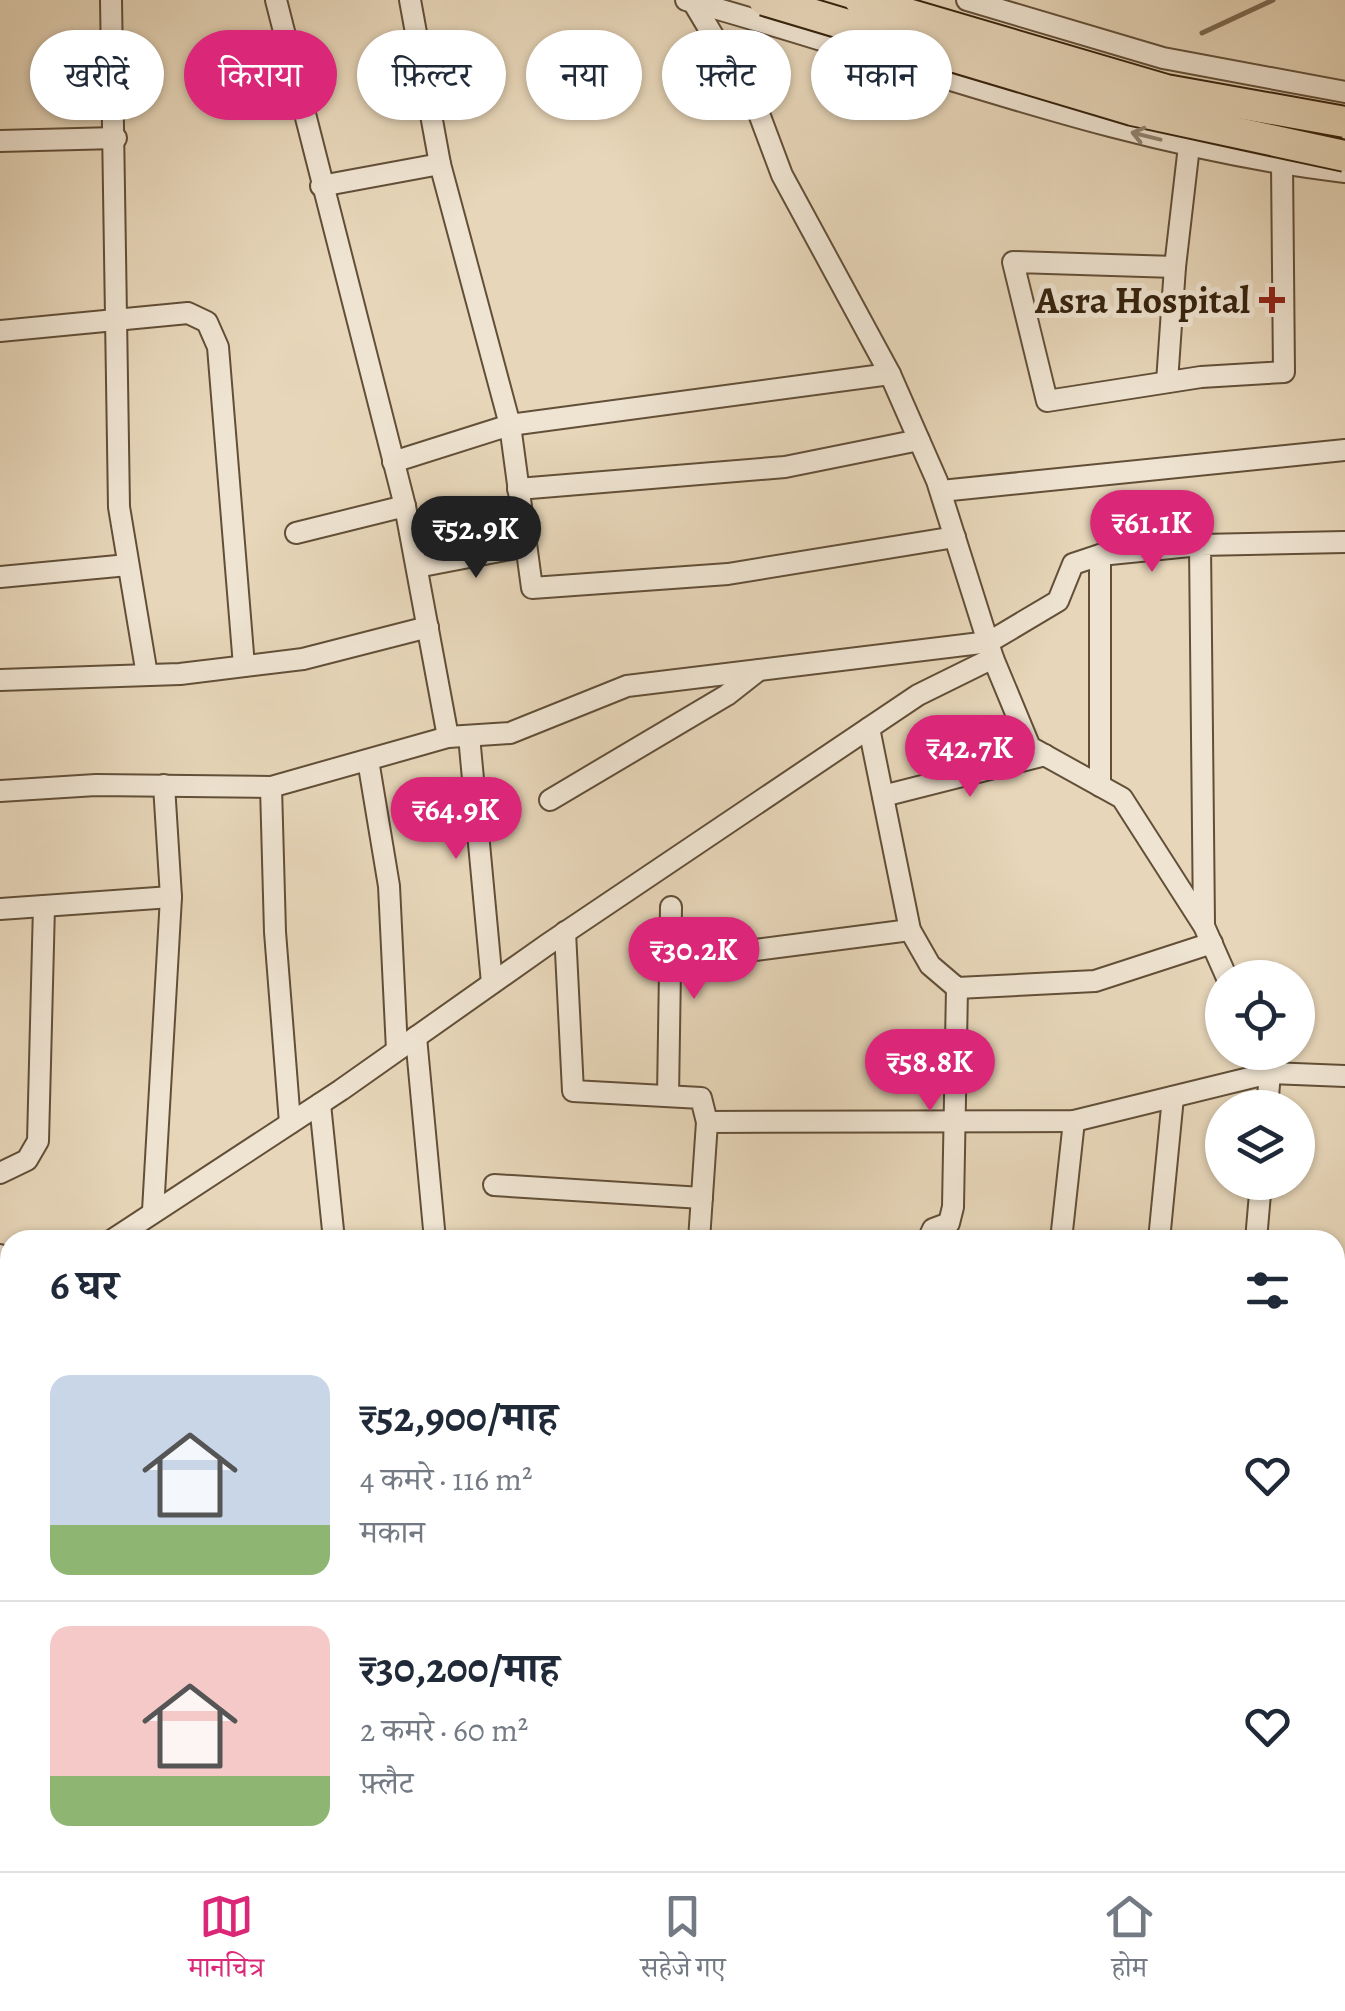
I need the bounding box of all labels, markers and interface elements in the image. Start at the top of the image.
chip: खरीदें [30,30,164,120]
chip: किराया [184,30,337,120]
chip: फ़िल्टर [357,30,506,120]
chip: नया [526,30,642,120]
chip: फ़्लैट [662,30,791,120]
chip: मकान [811,30,952,120]
one-way arrow [1131,126,1163,144]
place label: Asra Hospital [1034,274,1250,326]
marker: Asra Hospital [1259,287,1285,313]
pin: ₹61.1K [1071,490,1233,575]
pin: ₹52.9K [395,496,557,581]
text: ₹61.1K [1112,500,1192,544]
text: ₹52.9K [433,506,519,550]
pin: ₹42.7K [889,715,1051,800]
text: ₹42.7K [927,725,1013,769]
pin: ₹64.9K [375,777,537,862]
text: ₹64.9K [413,787,499,831]
pin: ₹30.2K [613,917,775,1002]
text: ₹30.2K [650,927,738,971]
map controls [1205,960,1315,1200]
button: locate [1205,960,1315,1070]
pin: ₹58.8K [849,1029,1011,1114]
text: ₹58.8K [887,1039,973,1083]
button: layers [1205,1090,1315,1200]
text: 6 घर [50,1256,119,1313]
icon: filters [1240,1263,1295,1318]
text: ₹52,900/माह [360,1388,558,1445]
icon: home [130,1415,250,1535]
icon: heart [1240,1448,1295,1503]
text: 4 कमरे · 116 m² [360,1457,533,1501]
text: मकान [360,1510,425,1554]
text: ₹30,200/माह [360,1639,559,1696]
icon: home [130,1666,250,1786]
icon: heart [1240,1699,1295,1754]
text: 2 कमरे · 60 m² [360,1708,528,1752]
text: फ़्लैट [360,1761,413,1805]
tab: मानचित्र [188,1889,264,1995]
tab: सहेजे गए [640,1889,726,1995]
tab: होम [1102,1889,1157,1995]

